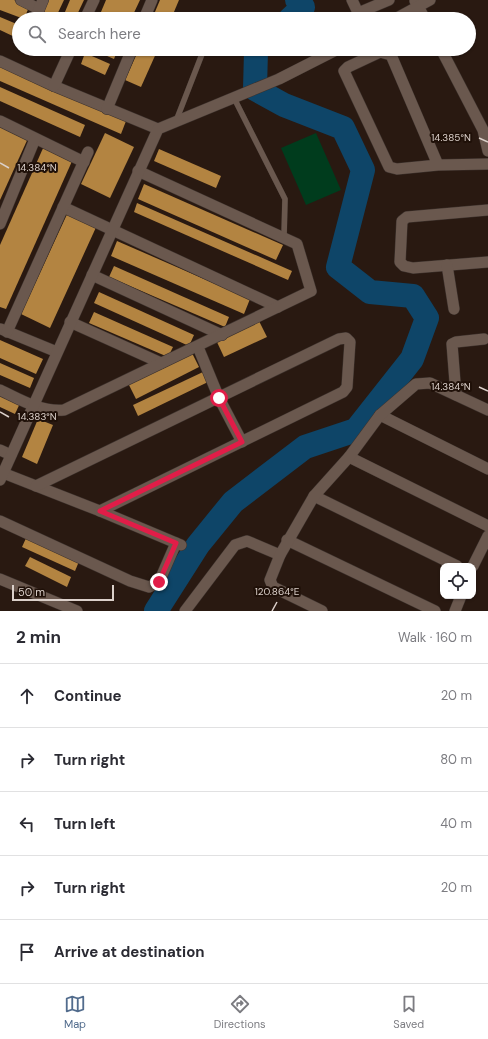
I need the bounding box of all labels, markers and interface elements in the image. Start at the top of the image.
search box [12,12,476,56]
icon: search [26,23,48,45]
text: Search here [58,24,141,44]
text: 14.385°N [431,131,471,144]
text: 14.384°N [17,161,57,174]
text: 14.384°N [431,380,471,393]
route start [210,389,228,407]
text: 14.383°N [17,410,57,423]
map controls [440,563,476,599]
button: locate [440,563,476,599]
route end [150,573,168,591]
scale bar [12,583,114,602]
text: 50 m [18,585,45,599]
text: 120.864°E [255,585,300,598]
text: 2 min [16,626,61,648]
text: Walk · 160 m [398,629,472,646]
icon: ahead [16,685,38,707]
text: Continue [54,686,122,706]
text: 20 m [441,687,472,704]
icon: right [16,749,38,771]
text: Turn right [54,750,125,770]
text: 80 m [440,751,472,768]
icon: left [16,813,38,835]
text: Turn left [54,814,115,834]
text: 40 m [440,815,472,832]
icon: right [16,877,38,899]
text: Turn right [54,878,125,898]
text: 20 m [441,879,472,896]
icon: arrive [16,941,38,963]
text: Arrive at destination [54,942,205,962]
tab: Map [64,993,86,1031]
tab: Directions [214,993,266,1031]
tab: Saved [393,993,424,1031]

